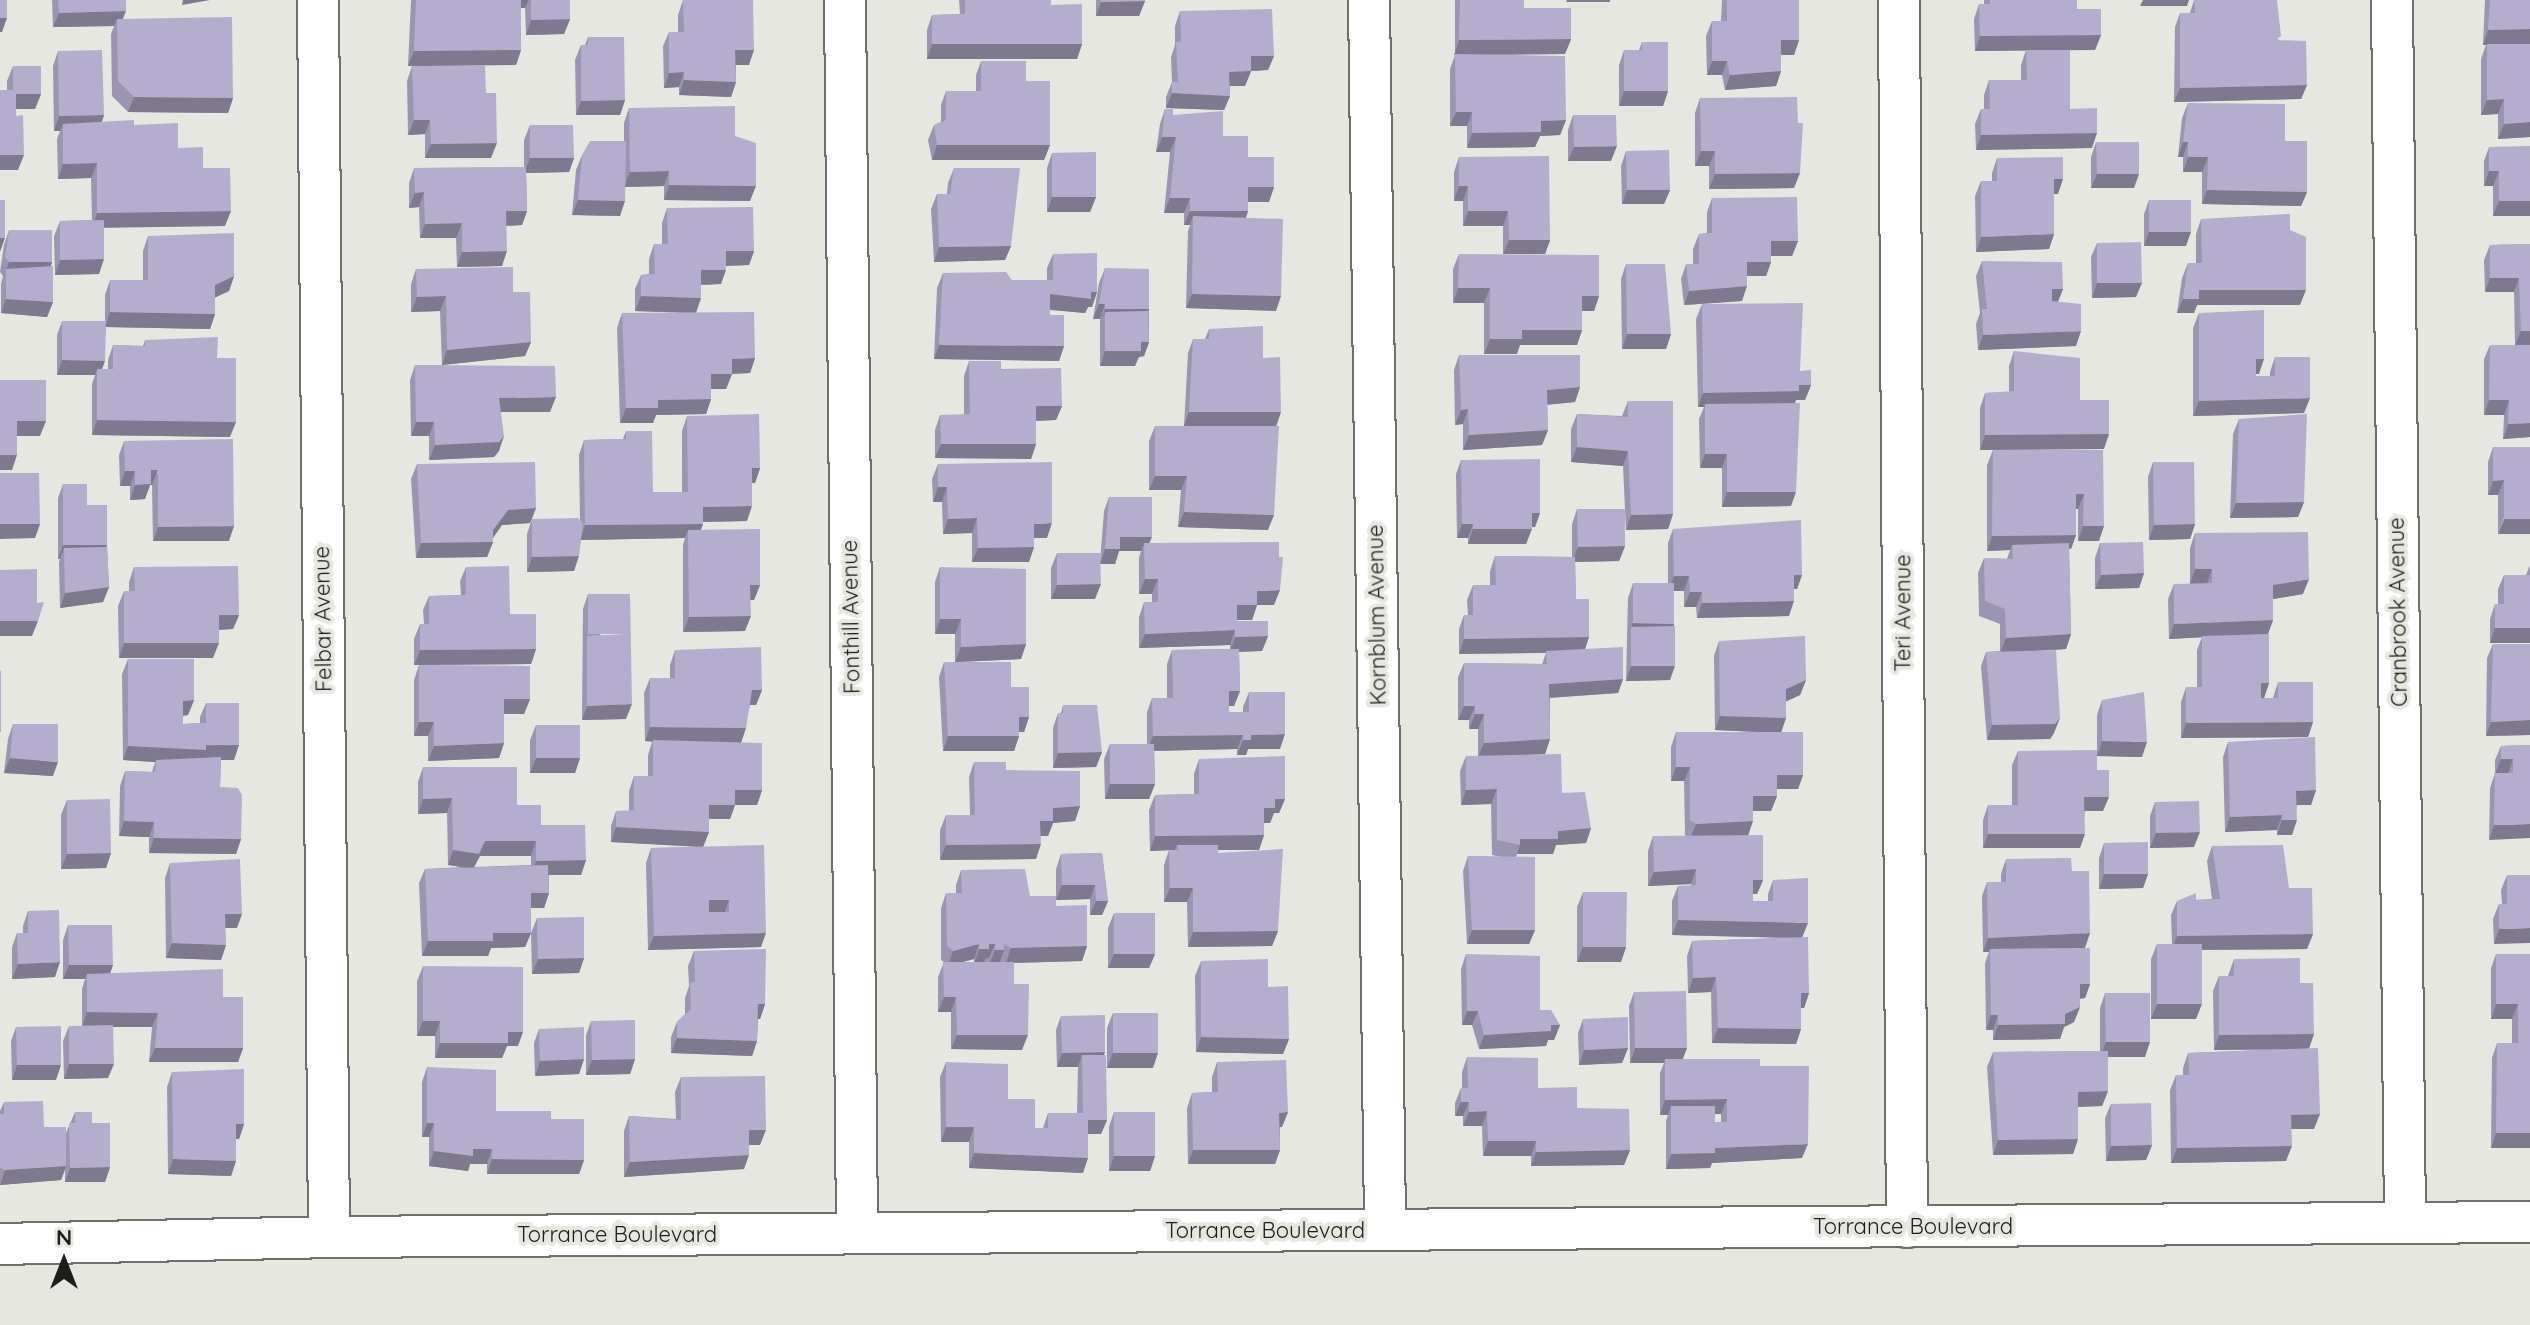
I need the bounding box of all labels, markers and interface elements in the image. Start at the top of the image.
street label: Cranbrook Avenue [2383,517,2413,707]
street label: Kornblum Avenue [1362,524,1392,706]
street label: Fonthill Avenue [836,540,866,694]
street label: Felbar Avenue [309,546,337,692]
street label: Teri Avenue [1890,554,1916,672]
street label: Torrance Boulevard [1813,1214,2013,1240]
street label: Torrance Boulevard [1165,1218,1365,1244]
north arrow [24,1221,104,1301]
street label: Torrance Boulevard [517,1222,717,1248]
text: N [56,1223,72,1251]

